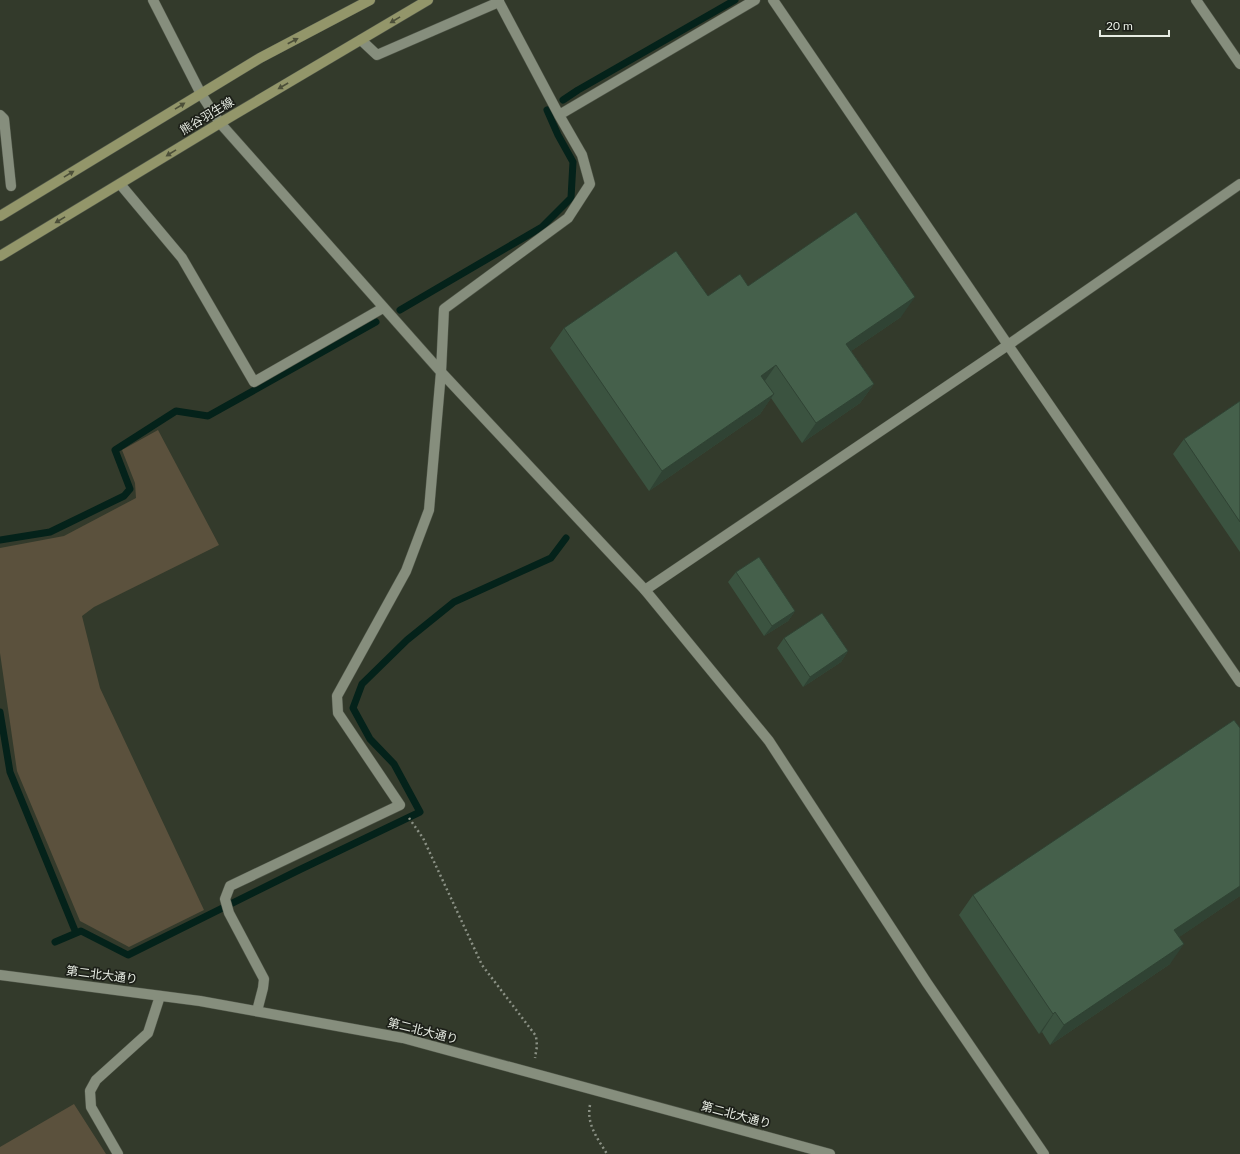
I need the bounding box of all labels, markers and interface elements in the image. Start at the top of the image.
scale bar [1100,12,1169,38]
one-way arrow [390,16,400,24]
text: 20 m [1106,18,1133,33]
one-way arrow [287,38,298,44]
one-way arrow [278,82,288,90]
street label: 熊谷羽生線 [177,94,236,137]
one-way arrow [174,103,186,110]
one-way arrow [165,149,177,156]
one-way arrow [63,171,75,178]
one-way arrow [55,216,65,224]
street label: 第二北大通り [65,963,139,986]
street label: 第二北大通り [386,1015,460,1047]
street label: 第二北大通り [699,1098,773,1131]

